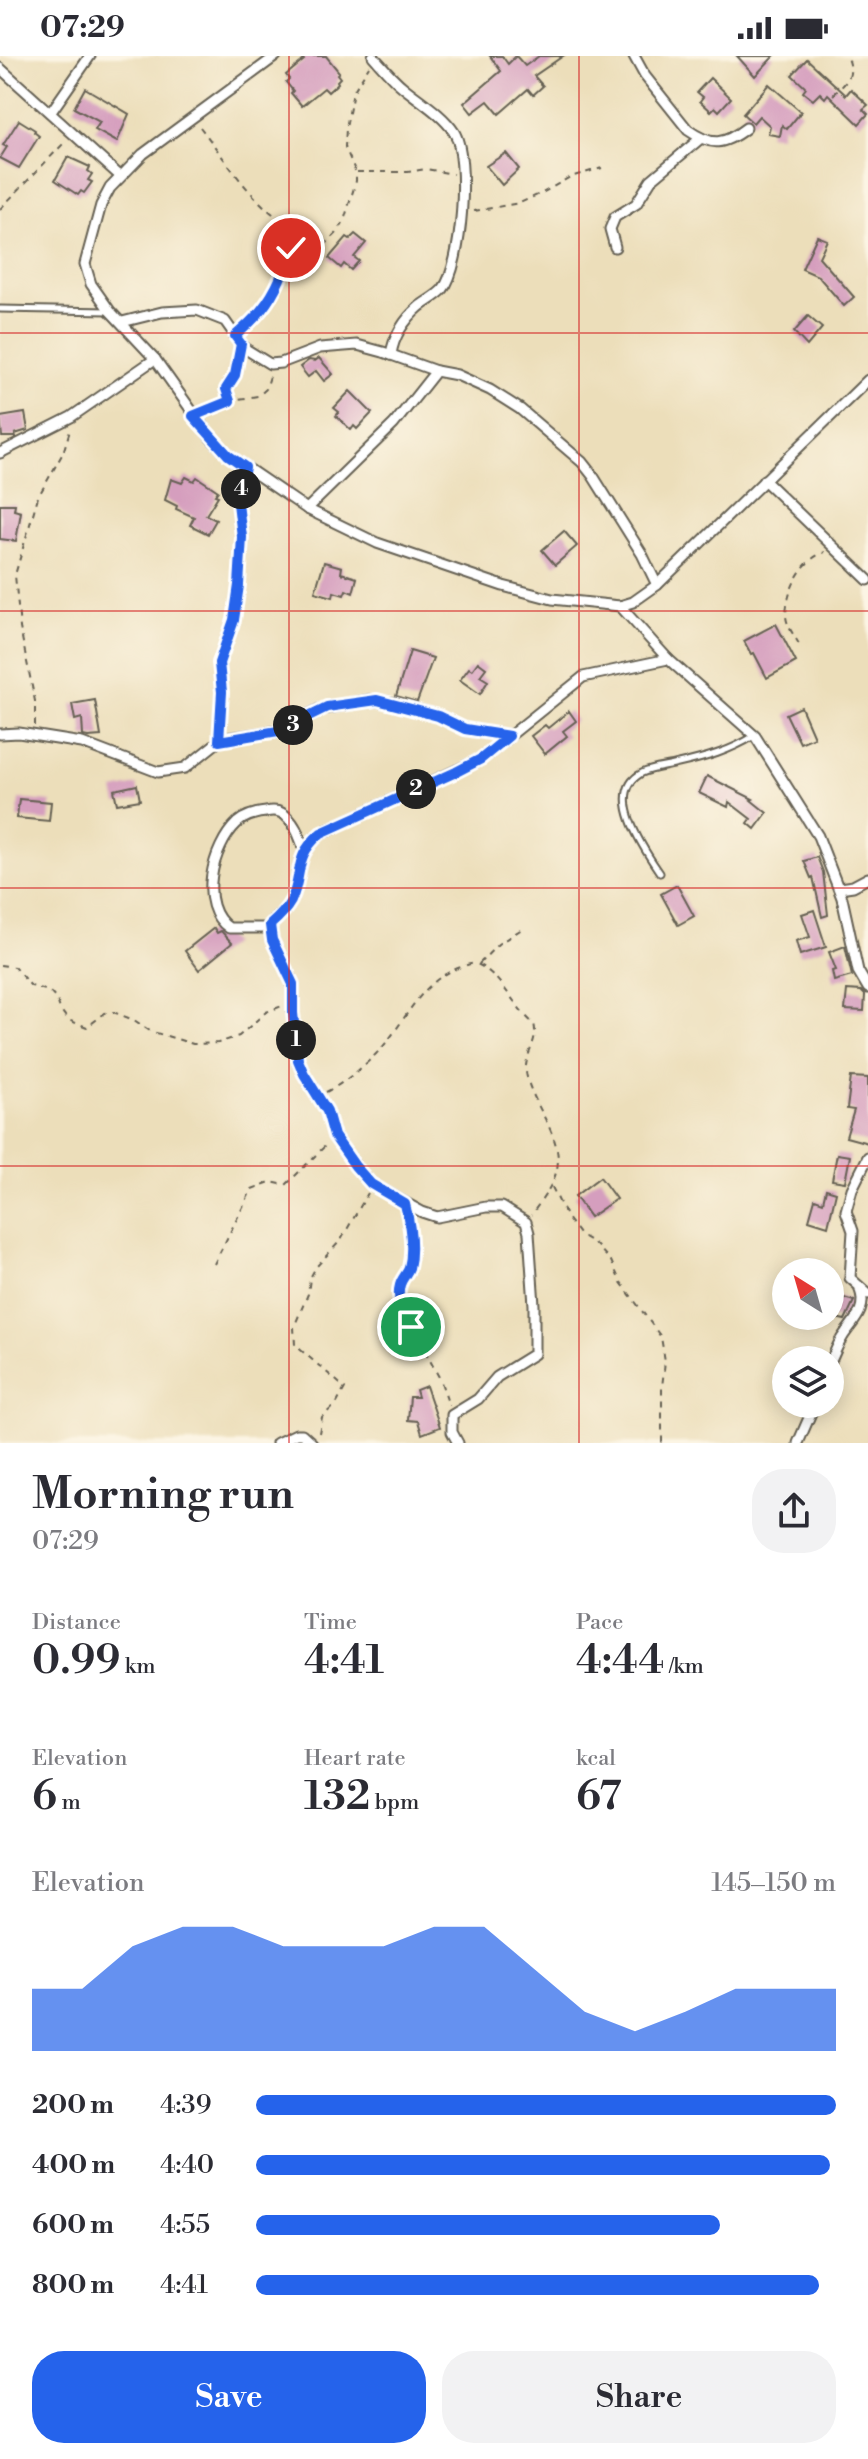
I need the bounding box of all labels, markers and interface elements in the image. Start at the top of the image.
text: 07:29 [40,9,125,47]
pin [257,214,325,282]
icon: check [269,226,313,270]
pin: 4 [221,469,261,509]
text: 4 [234,475,248,502]
pin: 3 [273,705,313,745]
text: 3 [286,711,300,738]
pin: 2 [396,769,436,809]
text: 2 [409,775,423,802]
pin: 1 [276,1020,316,1060]
text: 1 [291,1026,301,1053]
north arrow [772,1258,844,1330]
map controls [772,1258,844,1418]
pin [377,1293,445,1361]
icon: arrive [389,1305,433,1349]
button: layers [772,1346,844,1418]
text: Morning run [32,1467,294,1522]
button: share [752,1469,836,1553]
text: 07:29 [32,1525,99,1557]
text: Distance [32,1609,121,1636]
text: Time [304,1609,357,1636]
text: Pace [576,1609,623,1636]
text: 0.99 [32,1636,120,1686]
text: 4:41 [304,1636,384,1686]
text: 4:44 [576,1636,664,1686]
text: km [120,1653,156,1680]
text: /km [664,1653,704,1680]
text: Elevation [32,1745,127,1772]
text: Heart rate [304,1745,406,1772]
text: kcal [576,1745,616,1772]
text: 6 [32,1772,57,1822]
text: 132 [304,1772,370,1822]
text: 67 [576,1772,621,1822]
text: m [57,1789,81,1816]
text: bpm [370,1789,419,1816]
text: Elevation [32,1867,145,1899]
text: 145–150 m [711,1867,836,1899]
text: 200 m [32,2089,114,2121]
text: 4:39 [160,2089,211,2121]
text: 400 m [32,2149,115,2181]
text: 4:40 [160,2149,214,2181]
text: 600 m [32,2209,114,2241]
text: 4:55 [160,2209,210,2241]
text: 800 m [32,2269,114,2301]
text: 4:41 [160,2269,208,2301]
button: Save [32,2351,426,2443]
button: Share [442,2351,836,2443]

